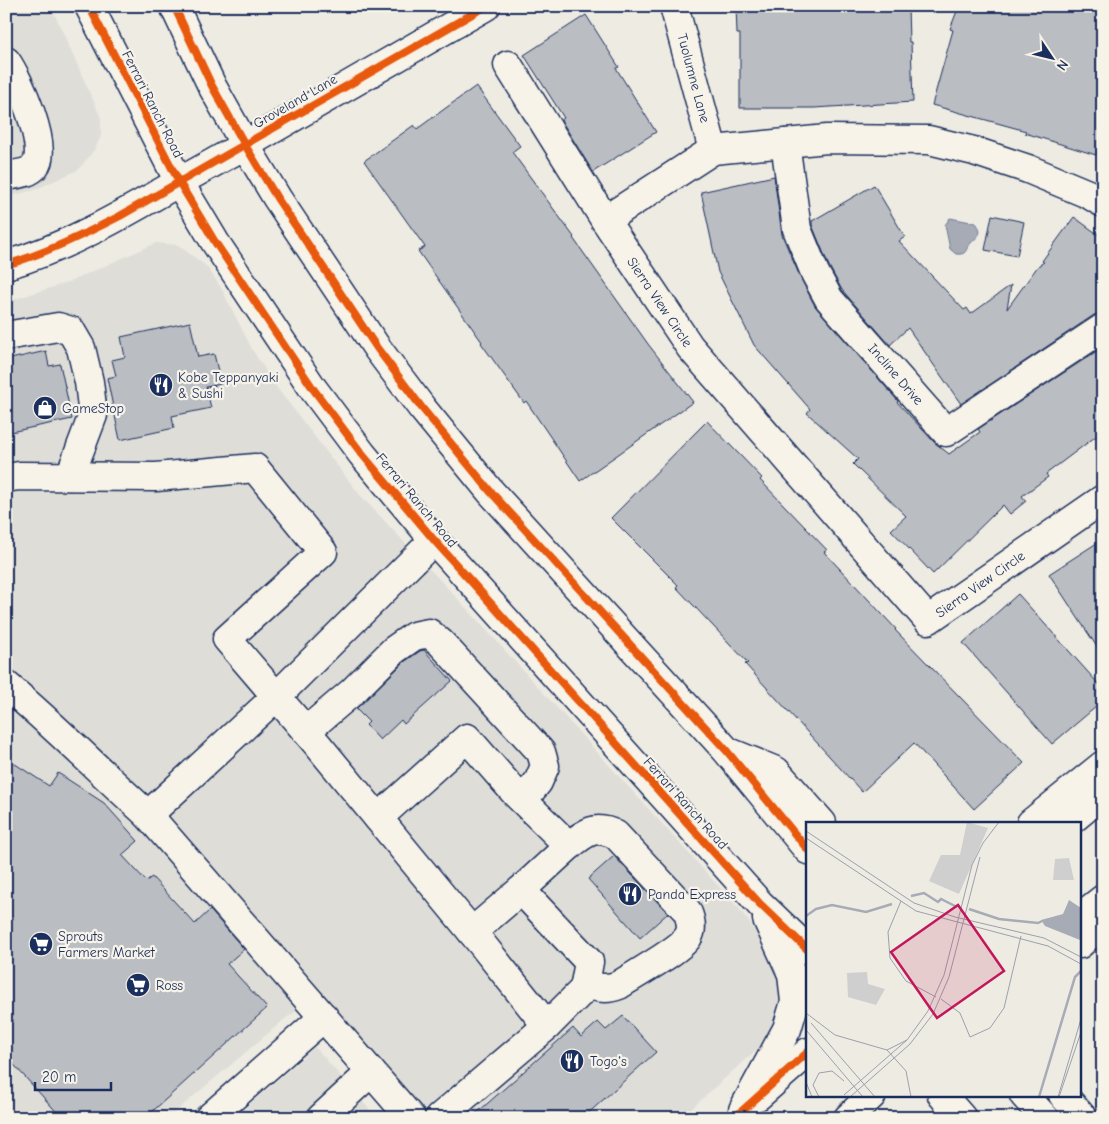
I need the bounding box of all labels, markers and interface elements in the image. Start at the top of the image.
street label: Tuolumne Lane [673,32,714,125]
north arrow [1026,32,1076,82]
street label: Ferrari Ranch Road [118,48,187,161]
text: N [1053,57,1072,74]
street label: Groveland Lane [250,71,340,132]
street label: Sierra View Circle [623,254,696,351]
street label: Incline Drive [864,340,927,409]
place label: Kobe Teppanyaki & Sushi [178,369,279,402]
restaurant icon: Kobe Teppanyaki & Sushi [148,372,174,398]
shop icon: GameStop [32,395,58,421]
place label: GameStop [62,400,124,417]
street label: Ferrari Ranch Road [372,450,461,551]
street label: Sierra View Circle [932,547,1028,622]
street label: Ferrari Ranch Road [640,754,731,853]
inset map [806,822,1082,1096]
restaurant icon: Panda Express [617,881,643,907]
place label: Panda Express [648,886,736,903]
place label: Sprouts Farmers Market [58,928,156,961]
supermarket icon: Sprouts Farmers Market [28,931,54,957]
supermarket icon: Ross [125,972,151,998]
place label: Ross [156,977,183,994]
restaurant icon: Togo's [559,1048,585,1074]
place label: Togo's [590,1053,627,1070]
scale bar [35,1059,111,1091]
text: 20 m [42,1068,76,1086]

